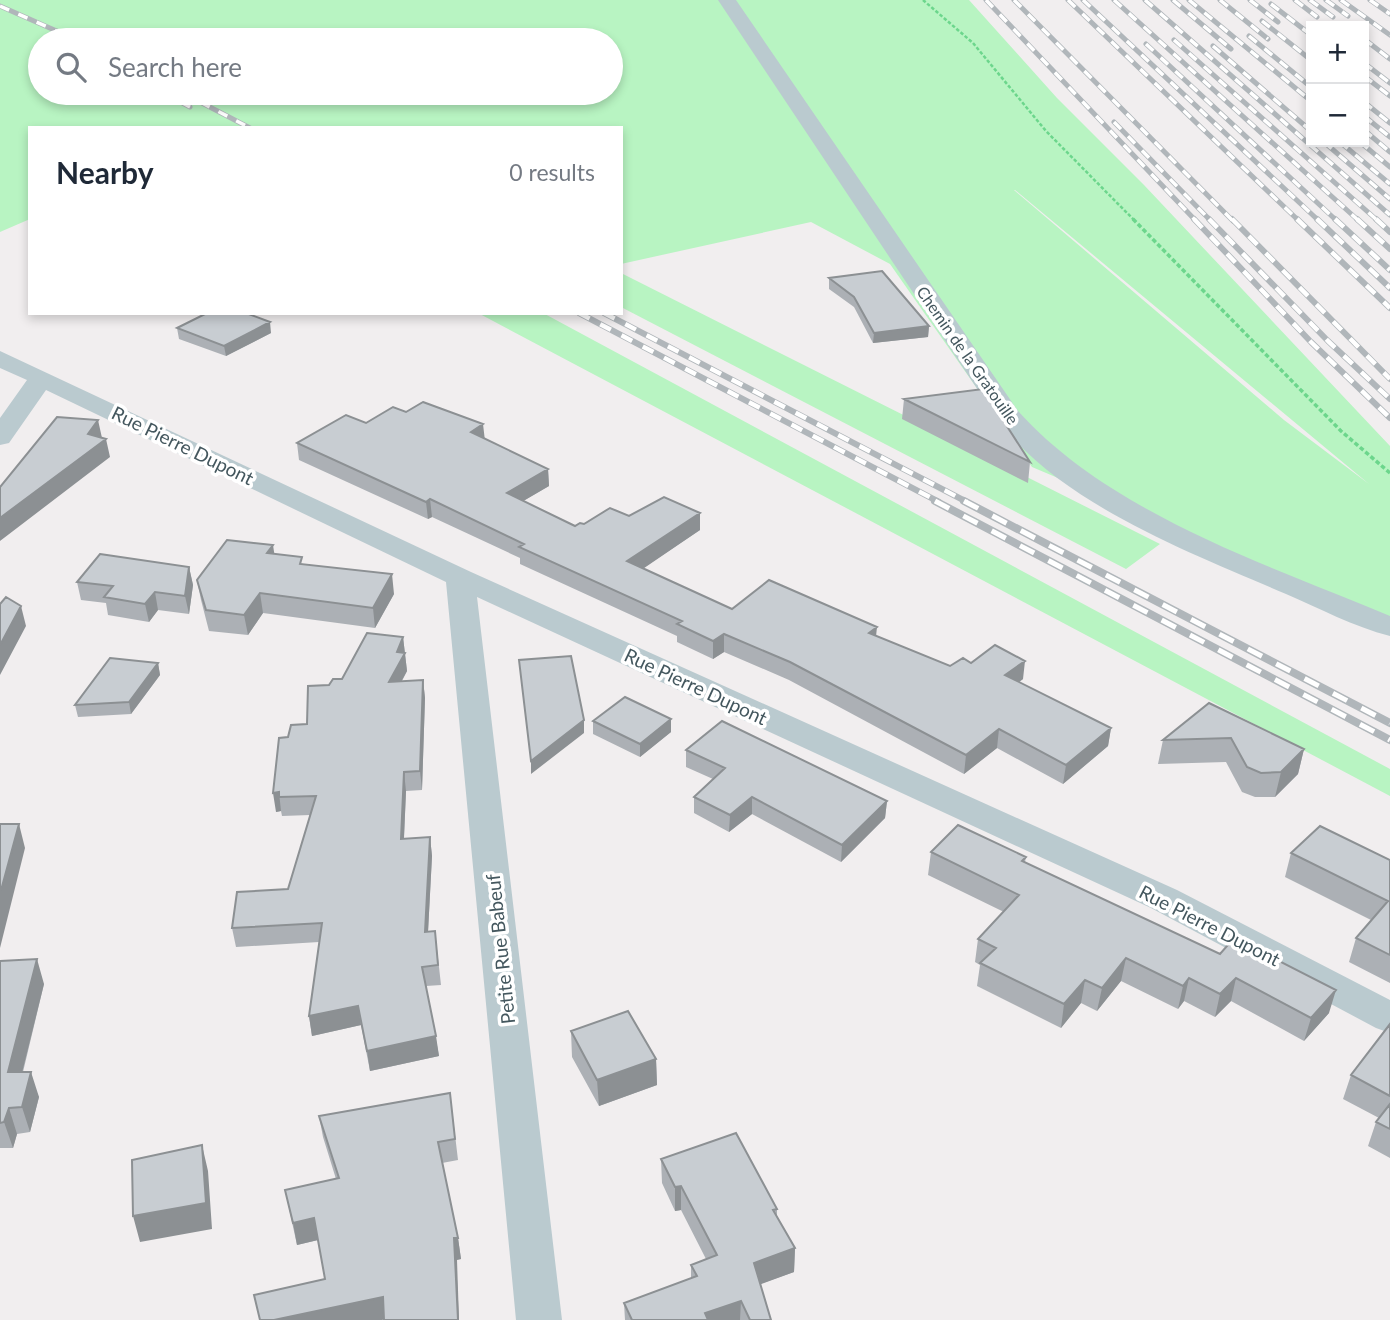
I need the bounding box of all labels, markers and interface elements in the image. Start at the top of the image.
map controls [1306,21,1369,147]
button: + [1306,21,1369,84]
search box [28,28,623,105]
icon: search [52,48,90,86]
text: Search here [108,51,242,83]
button: − [1306,84,1369,147]
text: Nearby [56,154,154,190]
text: 0 results [509,158,595,186]
street label: Chemin de la Gratouille [913,282,1023,428]
street label: Rue Pierre Dupont [108,401,258,489]
street label: Rue Pierre Dupont [621,643,771,729]
street label: Petite Rue Babeuf [481,873,519,1025]
street label: Rue Pierre Dupont [1136,880,1284,970]

